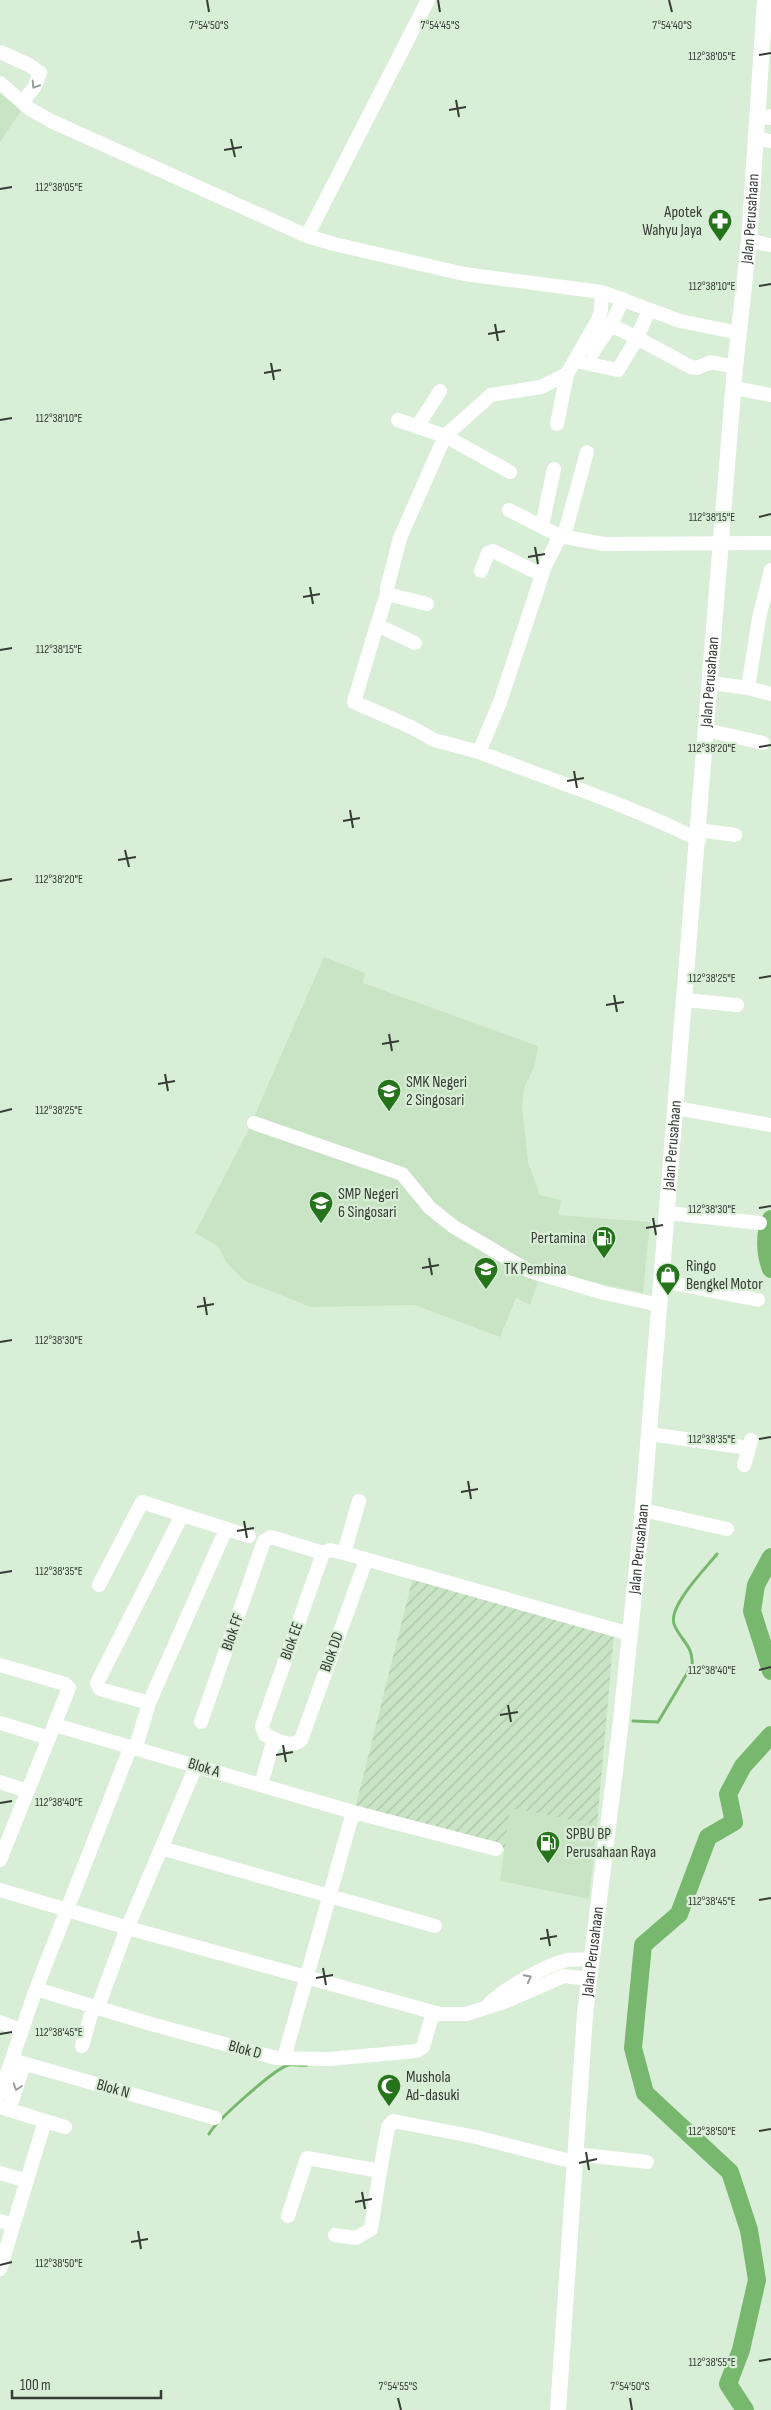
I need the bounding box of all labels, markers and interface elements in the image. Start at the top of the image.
text: 7°54'50"S [189,18,229,33]
text: 7°54'45"S [420,18,460,33]
text: 7°54'40"S [652,18,692,33]
text: 112°38'05"E [688,49,736,64]
one-way arrow [31,80,41,89]
street label: Jalan Perusahaan [737,173,763,266]
text: 112°38'05"E [35,180,83,195]
place label: Apotek Wahyu Jaya [642,203,702,240]
pharmacy icon: Apotek Wahyu Jaya [707,208,733,242]
text: 112°38'10"E [688,279,736,294]
text: 112°38'10"E [35,411,83,426]
text: 112°38'15"E [689,510,735,525]
street label: Jalan Perusahaan [696,636,723,729]
text: 112°38'15"E [36,642,82,657]
text: 112°38'20"E [688,741,736,756]
text: 112°38'20"E [35,872,83,887]
text: 112°38'25"E [688,971,736,986]
place label: SMK Negeri 2 Singosari [406,1073,467,1110]
school or university icon: SMK Negeri 2 Singosari [376,1078,402,1112]
street label: Jalan Perusahaan [659,1100,685,1192]
text: 112°38'25"E [35,1103,83,1118]
place label: SMP Negeri 6 Singosari [338,1185,399,1222]
school or university icon: SMP Negeri 6 Singosari [308,1190,334,1224]
text: 112°38'30"E [688,1202,736,1217]
fuel station icon: Pertamina [591,1225,617,1259]
place label: Pertamina [531,1229,586,1248]
school or university icon: TK Pembina [473,1256,499,1290]
place label: Ringo Bengkel Motor [686,1257,763,1294]
place label: TK Pembina [504,1260,566,1279]
shop icon: Ringo Bengkel Motor [655,1262,681,1296]
text: 112°38'30"E [35,1333,83,1348]
text: 112°38'35"E [688,1432,736,1447]
street label: Jalan Perusahaan [625,1503,653,1596]
text: 112°38'35"E [35,1564,83,1579]
street label: Blok FF [218,1611,248,1653]
street label: Blok EE [276,1620,308,1662]
street label: Blok DD [316,1629,348,1675]
text: 112°38'40"E [688,1663,736,1678]
street label: Blok A [186,1754,222,1782]
text: 112°38'40"E [35,1795,83,1810]
place label: SPBU BP Perusahaan Raya [566,1825,656,1862]
fuel station icon: SPBU BP Perusahaan Raya [535,1830,561,1864]
text: 112°38'45"E [688,1894,736,1909]
street label: Jalan Perusahaan [578,1905,608,1998]
one-way arrow [523,1975,532,1985]
text: 112°38'45"E [35,2025,83,2040]
street label: Blok D [226,2037,264,2064]
place label: Mushola Ad-dasuki [405,2068,460,2105]
mosque icon: Mushola Ad-dasuki [376,2073,402,2107]
street label: Blok N [94,2075,132,2103]
one-way arrow [13,2082,23,2091]
text: 112°38'50"E [688,2124,736,2139]
text: 112°38'50"E [35,2256,83,2271]
text: 112°38'55"E [688,2355,736,2370]
scale bar [12,2368,161,2400]
text: 100 m [20,2376,51,2395]
text: 7°54'55"S [379,2379,417,2394]
text: 7°54'50"S [610,2379,650,2394]

